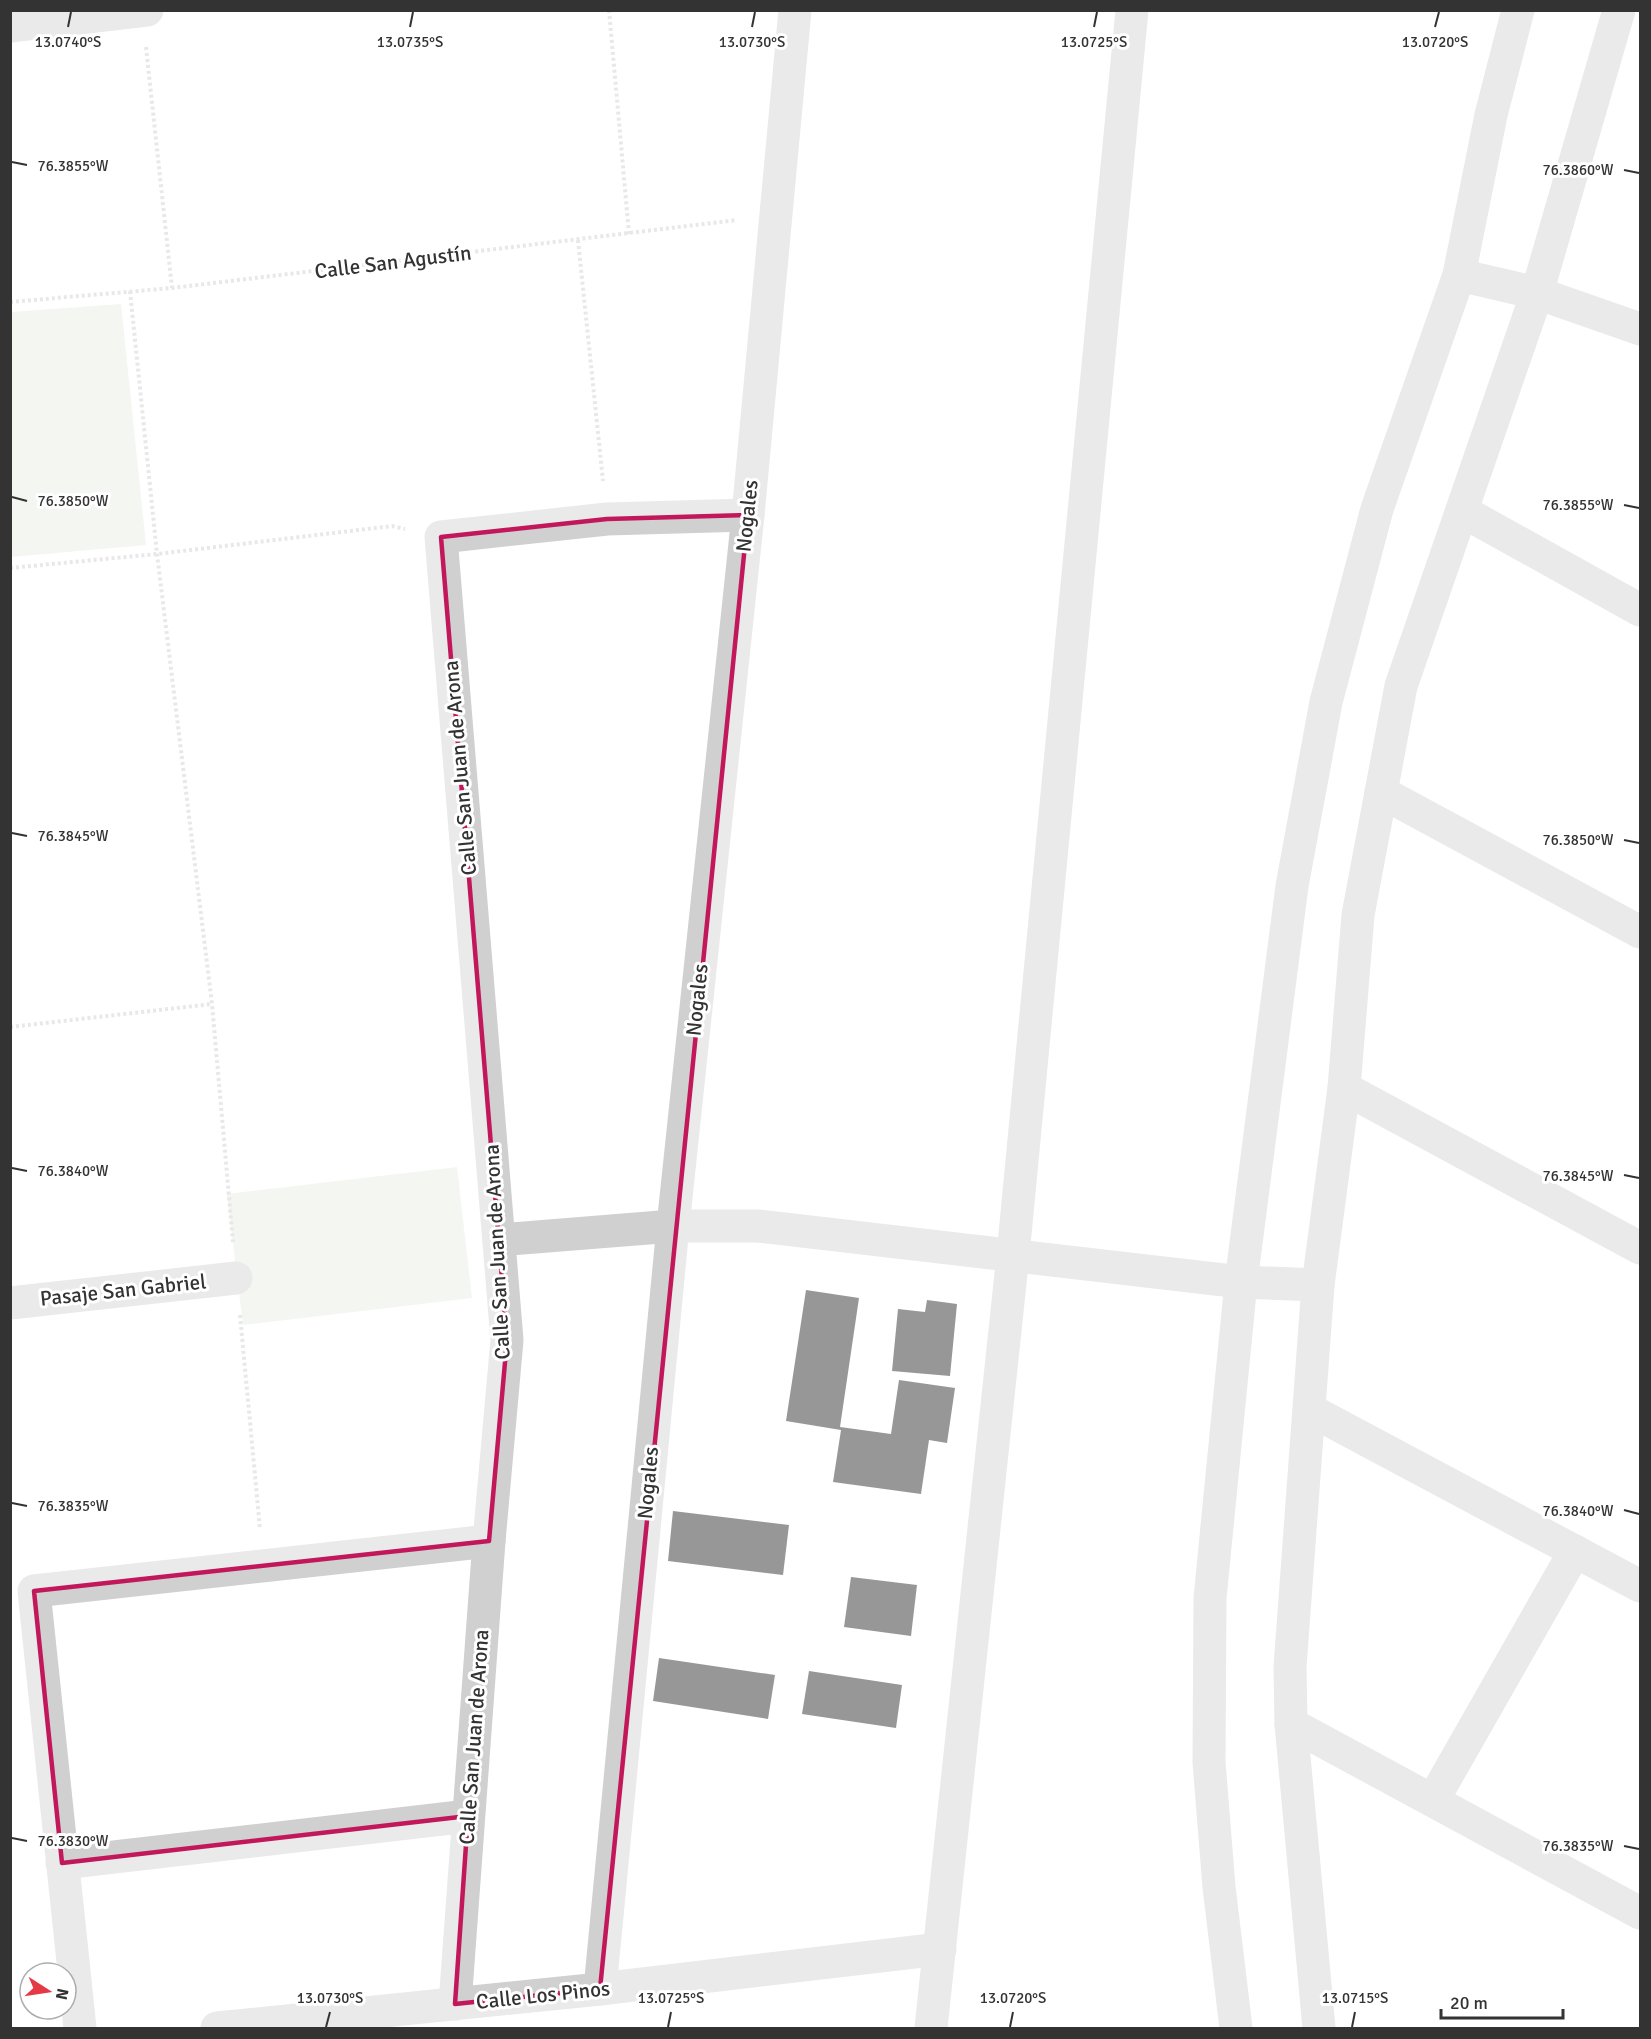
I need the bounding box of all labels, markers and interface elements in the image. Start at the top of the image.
text: 13.0740°S [35,33,101,51]
text: 13.0735°S [377,33,443,51]
text: 13.0730°S [719,33,785,51]
text: 13.0725°S [1061,33,1127,51]
text: 13.0720°S [1402,33,1468,51]
text: 76.3855°W [38,157,109,175]
text: 76.3860°W [1543,161,1614,179]
street label: Calle San Agustín [313,239,473,285]
street label: Nogales [730,479,764,553]
text: 76.3850°W [38,492,109,510]
text: 76.3855°W [1543,496,1614,514]
street label: Calle San Juan de Arona [438,659,482,877]
text: 76.3845°W [38,827,109,845]
text: 76.3850°W [1543,831,1614,849]
street label: Nogales [680,963,714,1037]
street label: Calle San Juan de Arona [478,1144,516,1360]
text: 76.3840°W [38,1162,109,1180]
text: 76.3845°W [1543,1167,1614,1185]
street label: Pasaje San Gabriel [39,1268,207,1312]
street label: Nogales [632,1446,664,1520]
text: 76.3835°W [38,1497,109,1515]
text: 76.3840°W [1543,1502,1614,1520]
street label: Calle San Juan de Arona [454,1629,494,1845]
text: 76.3830°W [38,1832,109,1850]
text: 76.3835°W [1543,1837,1614,1855]
north arrow [18,1961,78,2021]
street label: Calle Los Pinos [475,1975,611,2015]
scale bar [1441,1982,1562,2020]
text: N [51,1986,73,2001]
text: 13.0730°S [297,1989,363,2007]
text: 13.0725°S [638,1989,704,2007]
text: 13.0720°S [980,1989,1046,2007]
text: 13.0715°S [1322,1989,1388,2007]
text: 20 m [1450,1992,1488,2014]

